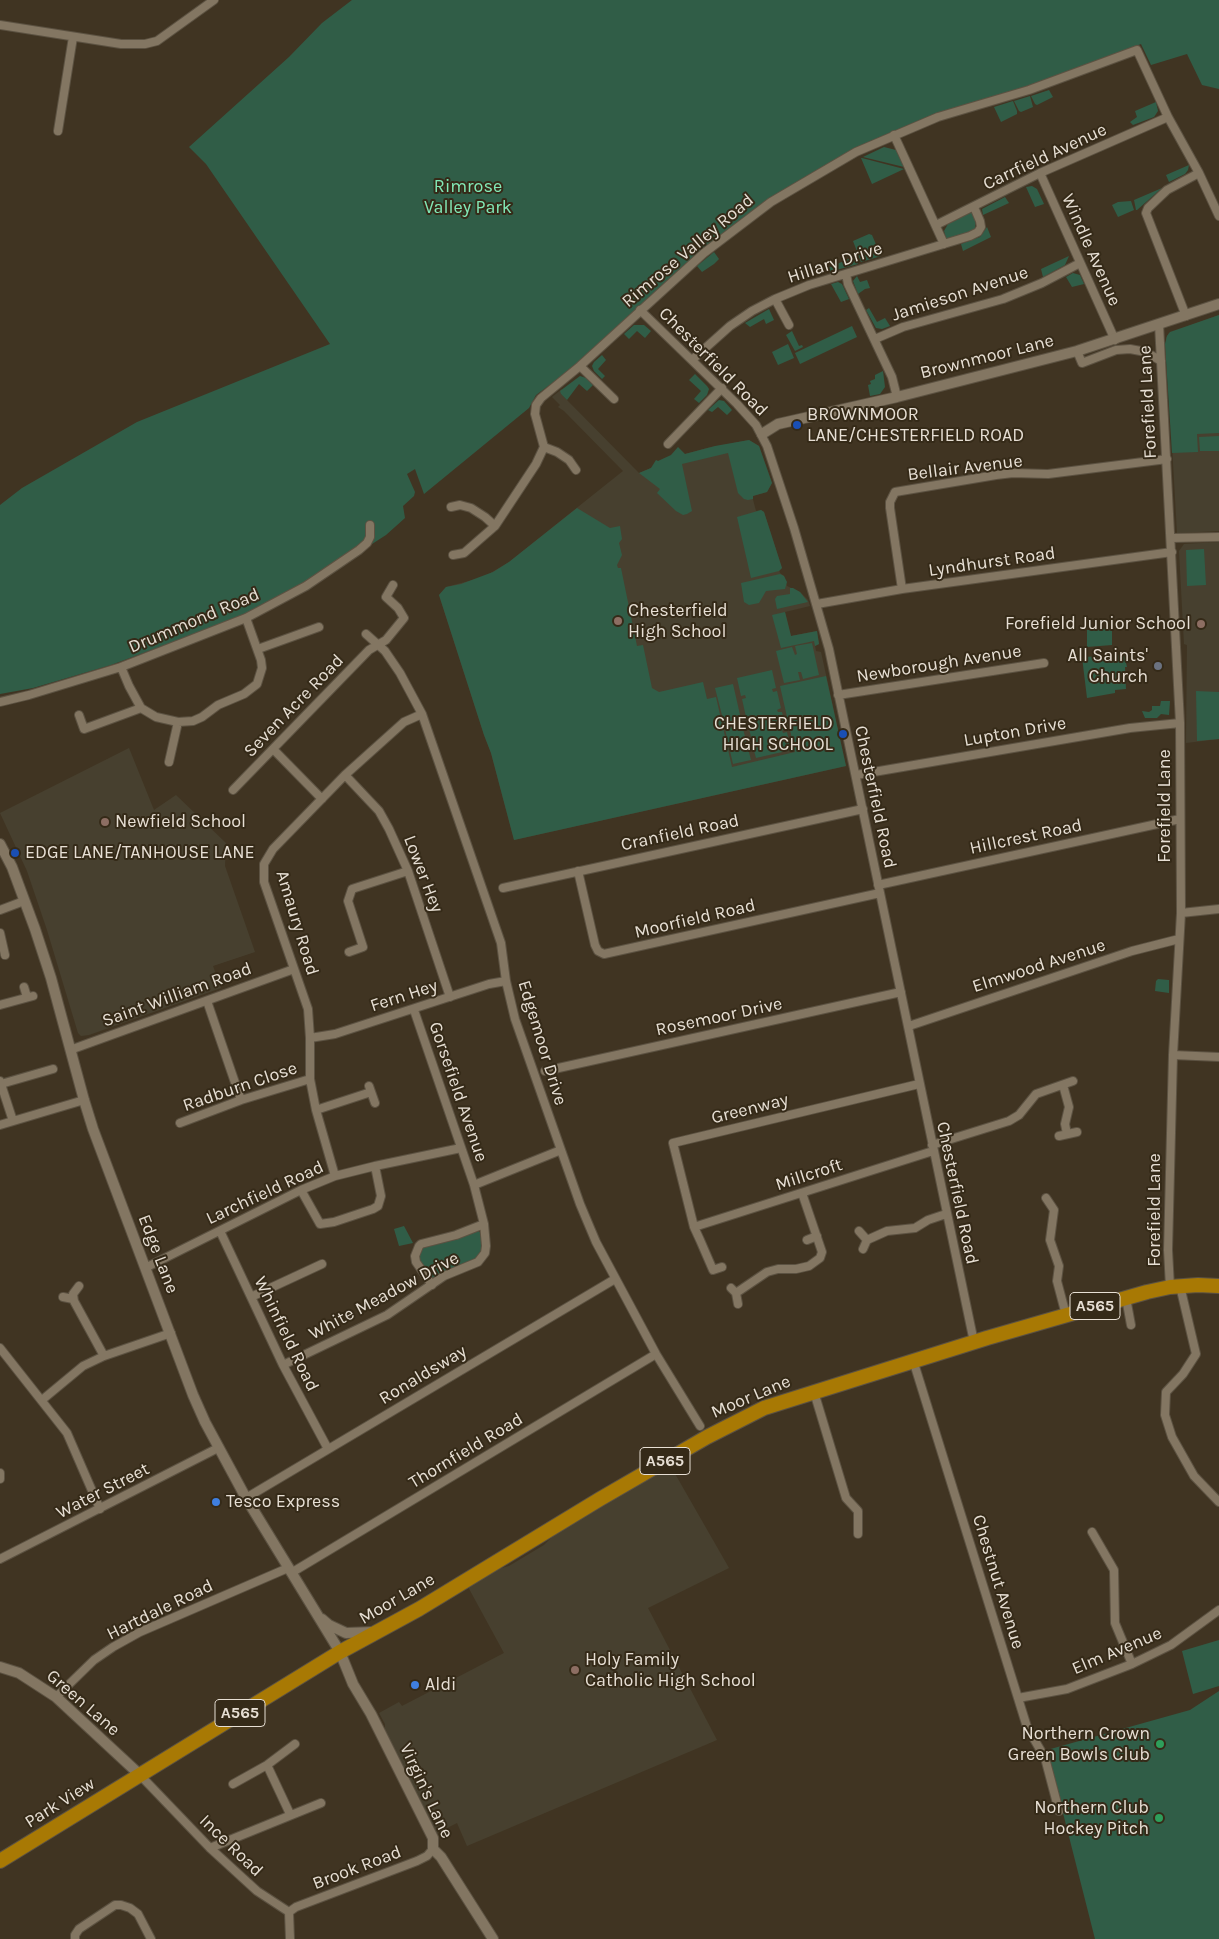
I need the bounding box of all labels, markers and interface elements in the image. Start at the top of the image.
street label: Carrfield Avenue [980,119,1110,195]
park label: Rimrose Valley Park [424,176,512,218]
street label: Rimrose Valley Road [618,190,758,312]
street label: Windle Avenue [1057,190,1125,310]
street label: Hillary Drive [785,237,885,289]
street label: Jamieson Avenue [889,262,1031,326]
street label: Chesterfield Road [654,303,772,421]
street label: Brownmoor Lane [918,330,1056,384]
street label: Forefield Lane [1134,345,1162,459]
place label: BROWNMOOR LANE/CHESTERFIELD ROAD [807,404,1024,446]
marker: BROWNMOOR LANE/CHESTERFIELD ROAD [791,419,803,431]
street label: Bellair Avenue [906,450,1024,486]
street label: Lyndhurst Road [927,542,1057,582]
street label: Drummond Road [125,584,263,658]
place label: Chesterfield High School [628,600,728,642]
place label: Forefield Junior School [1005,613,1191,635]
marker: Chesterfield High School [612,615,624,627]
marker: Forefield Junior School [1195,618,1207,630]
street label: Newborough Avenue [855,640,1023,688]
place label: All Saints' Church [1068,645,1148,688]
street label: Seven Acre Road [239,650,349,762]
marker: All Saints' Church [1152,660,1164,672]
street label: Lupton Drive [962,712,1068,752]
place label: CHESTERFIELD HIGH SCHOOL [714,713,833,756]
street label: Chesterfield Road [849,724,901,870]
marker: CHESTERFIELD HIGH SCHOOL [837,728,849,740]
street label: Forefield Lane [1154,749,1176,863]
street label: Cranfield Road [619,810,741,856]
place label: Newfield School [115,811,246,833]
street label: Hillcrest Road [968,815,1084,859]
marker: Newfield School [99,816,111,828]
street label: Lower Hey [398,832,448,916]
place label: EDGE LANE/TANHOUSE LANE [25,842,255,864]
marker: EDGE LANE/TANHOUSE LANE [9,847,21,859]
street label: Amaury Road [271,868,323,978]
street label: Moorfield Road [632,895,758,943]
street label: Elmwood Avenue [970,934,1108,998]
street label: Saint William Road [99,958,255,1032]
street label: Fern Hey [368,975,440,1017]
street label: Edgemoor Drive [513,978,571,1108]
street label: Rosemoor Drive [654,993,784,1041]
street label: Gorsefield Avenue [424,1019,492,1165]
street label: Radburn Close [180,1057,300,1117]
street label: Greenway [709,1089,791,1129]
street label: Chesterfield Road [931,1120,983,1266]
street label: Forefield Lane [1144,1153,1166,1267]
street label: Millcroft [773,1154,845,1196]
street label: Larchfield Road [203,1156,327,1230]
street label: Edge Lane [133,1211,183,1297]
street label: White Meadow Drive [305,1247,463,1345]
street label: Whinfield Road [249,1273,323,1395]
road number: A565 [1070,1292,1120,1320]
street label: Ronaldsway [375,1340,471,1410]
street label: Moor Lane [708,1371,794,1423]
street label: Thornfield Road [405,1408,527,1494]
road number: A565 [640,1448,690,1474]
street label: Water Street [53,1458,153,1524]
place label: Tesco Express [226,1491,340,1513]
marker: Tesco Express [210,1496,222,1508]
street label: Chestnut Avenue [967,1512,1029,1652]
street label: Moor Lane [355,1569,439,1629]
street label: Hartdale Road [103,1575,217,1645]
street label: Elm Avenue [1069,1622,1165,1680]
place label: Holy Family Catholic High School [585,1649,756,1692]
marker: Holy Family Catholic High School [569,1664,581,1676]
street label: Green Lane [42,1665,124,1741]
place label: Aldi [425,1674,456,1696]
marker: Aldi [409,1679,421,1691]
road number: A565 [215,1700,265,1726]
place label: Northern Crown Green Bowls Club [1008,1723,1150,1766]
marker: Northern Crown Green Bowls Club [1154,1738,1166,1750]
street label: Virgin's Lane [395,1740,457,1842]
street label: Park View [21,1773,99,1833]
place label: Northern Club Hockey Pitch [1034,1797,1149,1840]
street label: Ince Road [195,1810,267,1882]
marker: Northern Club Hockey Pitch [1153,1812,1165,1824]
street label: Brook Road [310,1841,404,1895]

